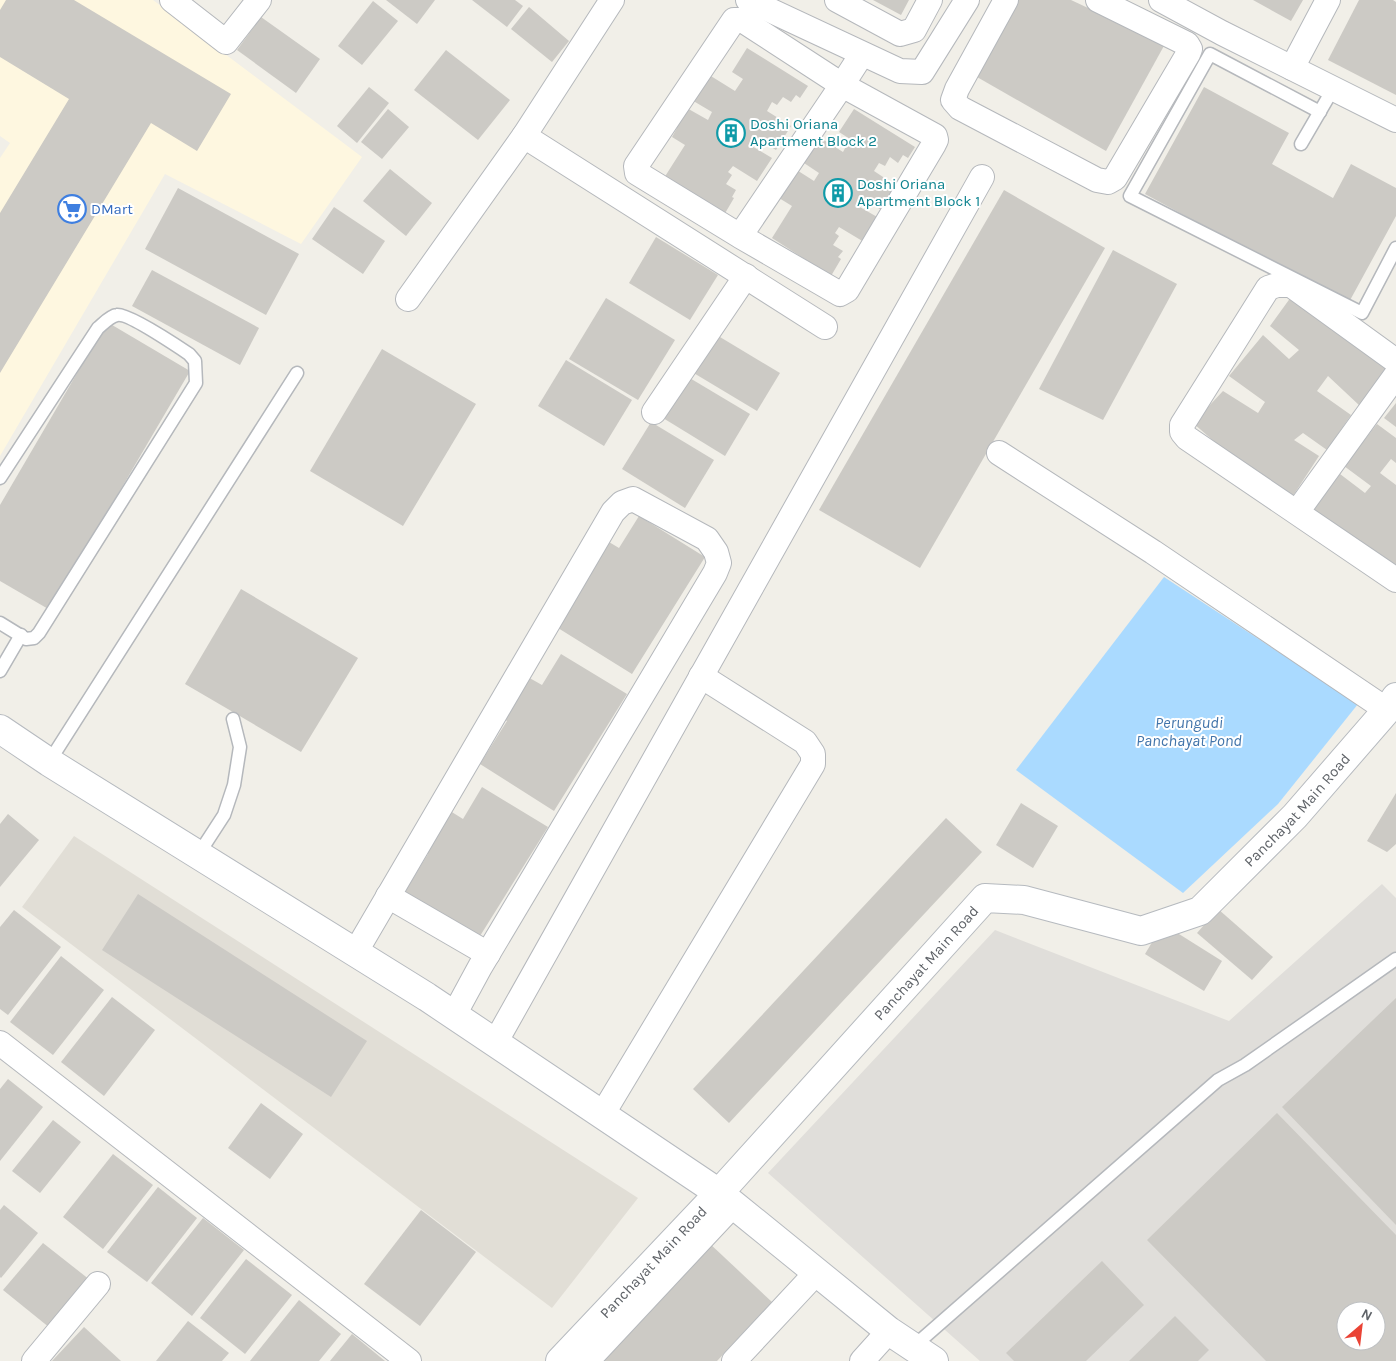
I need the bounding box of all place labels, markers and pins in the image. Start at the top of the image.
place label: Doshi Oriana Apartment Block 2 [750,115,877,150]
building icon: Doshi Oriana Apartment Block 2 [716,118,746,148]
place label: Doshi Oriana Apartment Block 1 [857,175,980,210]
building icon: Doshi Oriana Apartment Block 1 [823,178,853,208]
supermarket icon: DMart [57,194,87,224]
place label: DMart [91,200,133,218]

